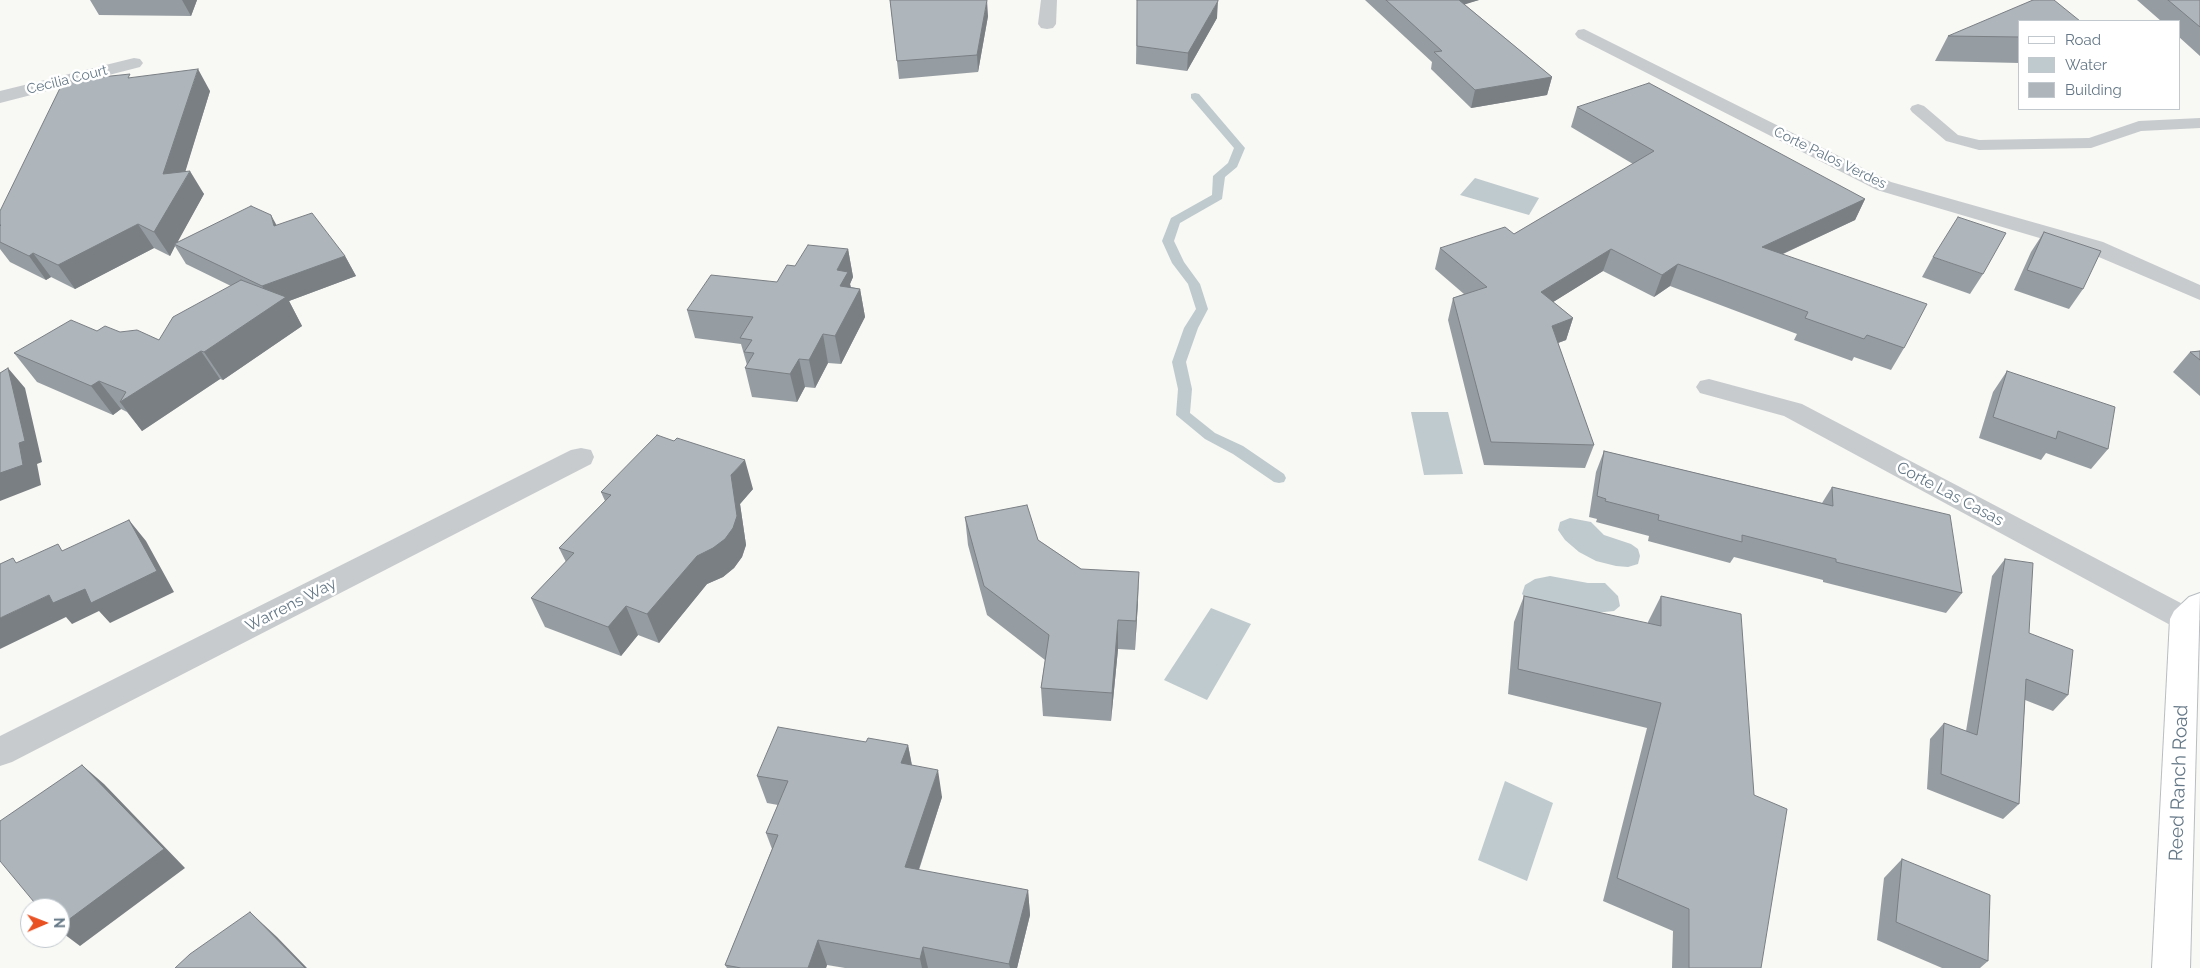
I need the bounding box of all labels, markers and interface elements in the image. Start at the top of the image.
legend [2018,20,2180,110]
text: Road [2065,31,2101,49]
text: Water [2065,56,2107,74]
street label: Cecilia Court [25,62,109,98]
text: Building [2065,81,2122,99]
street label: Corte Palos Verdes [1771,123,1889,193]
street label: Corte Las Casas [1893,458,2007,530]
street label: Warrens Way [242,574,340,636]
street label: Reed Ranch Road [2165,704,2193,862]
north arrow [20,898,70,948]
text: N [51,917,67,928]

